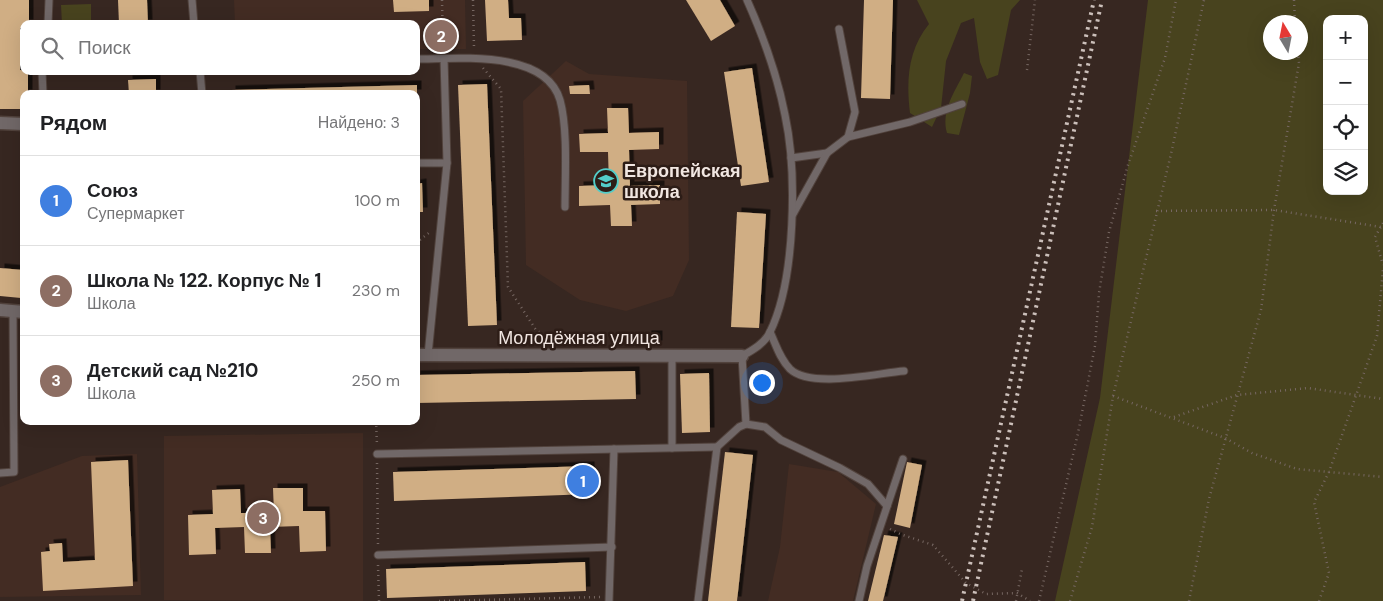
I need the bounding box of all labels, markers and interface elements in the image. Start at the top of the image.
north arrow [1263,15,1308,60]
map controls [1323,15,1368,195]
button: + [1323,15,1368,60]
pin: 2 [425,17,457,55]
search box [20,20,420,75]
icon: search [38,34,66,62]
text: Поиск [78,35,131,60]
button: − [1323,60,1368,105]
button: locate [1323,105,1368,150]
text: Рядом [40,109,107,137]
text: Найдено: 3 [318,112,400,133]
button: layers [1323,150,1368,195]
place label: Европейская школа [624,159,741,204]
school or university icon: Европейская школа [593,168,619,194]
text: Союз [87,178,138,203]
text: 1 [53,190,59,211]
text: 100 m [355,190,400,211]
text: Супермаркет [87,203,185,224]
text: Школа № 122. Корпус № 1 [87,268,321,293]
text: 2 [51,280,61,301]
text: 230 m [352,280,400,301]
text: Школа [87,293,136,314]
street label: Молодёжная улица [498,326,661,350]
text: Детский сад №210 [87,358,258,383]
text: 3 [51,370,61,391]
text: 250 m [352,370,400,391]
your location [749,370,775,396]
text: Школа [87,383,136,404]
pin: 1 [567,462,599,500]
pin: 3 [247,499,279,537]

